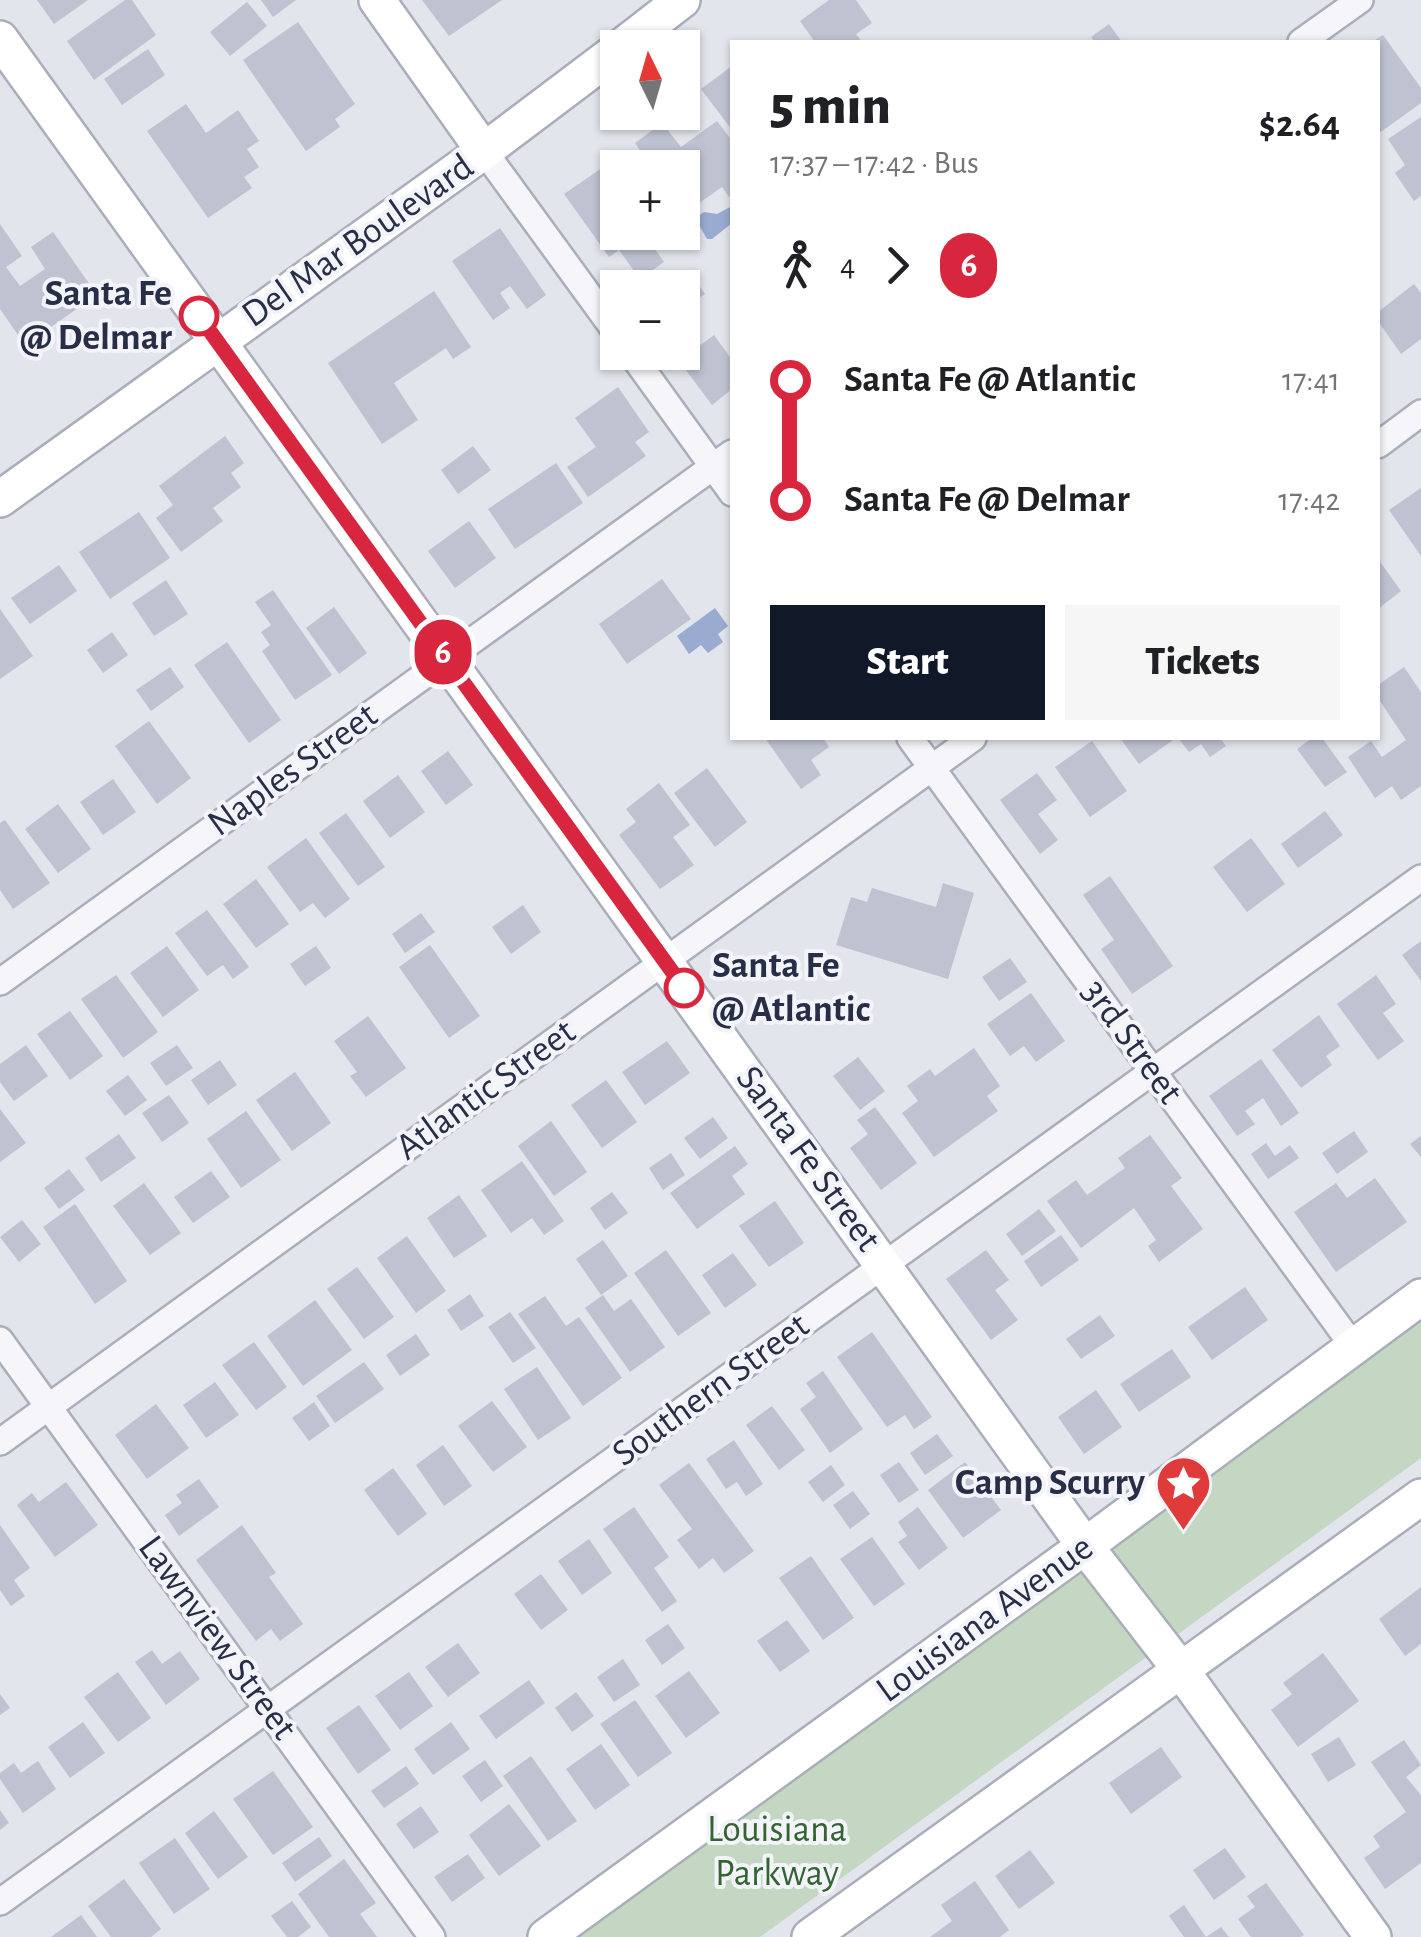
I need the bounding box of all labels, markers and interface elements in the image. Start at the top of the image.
north arrow [600,30,700,130]
map controls [600,30,700,370]
text: 5 min [770,79,891,134]
text: $2.64 [1259,106,1340,144]
street label: Del Mar Boulevard [235,147,481,335]
text: 17:37 – 17:42 · Bus [770,147,979,179]
button: + [600,150,700,250]
icon: walk [770,238,825,293]
icon: forward [870,238,925,293]
text: 6 [960,248,977,283]
text: 4 [840,249,855,281]
button: − [600,270,700,370]
place label: Santa Fe @ Delmar [20,275,173,357]
marker: Santa Fe @ Delmar [180,297,218,335]
text: Santa Fe @ Atlantic [844,361,1136,399]
text: 17:41 [1282,364,1340,396]
text: Santa Fe @ Delmar [844,481,1130,519]
text: 17:42 [1278,484,1340,516]
button: Start [770,605,1045,720]
button: Tickets [1065,605,1340,720]
line badge: 6 [410,620,476,684]
text: 6 [435,635,451,670]
street label: Naples Street [201,696,385,844]
place label: Santa Fe @ Atlantic [712,947,871,1029]
marker: Santa Fe @ Atlantic [665,969,703,1007]
street label: 3rd Street [1075,973,1189,1111]
street label: Atlantic Street [389,1013,583,1167]
street label: Santa Fe Street [728,1060,888,1258]
street label: Southern Street [606,1306,816,1474]
place icon: Camp Scurry [1154,1453,1214,1532]
place label: Camp Scurry [955,1464,1145,1502]
street label: Louisiana Avenue [870,1528,1100,1710]
street label: Lawnview Street [131,1529,303,1747]
park label: Louisiana Parkway [707,1811,847,1893]

